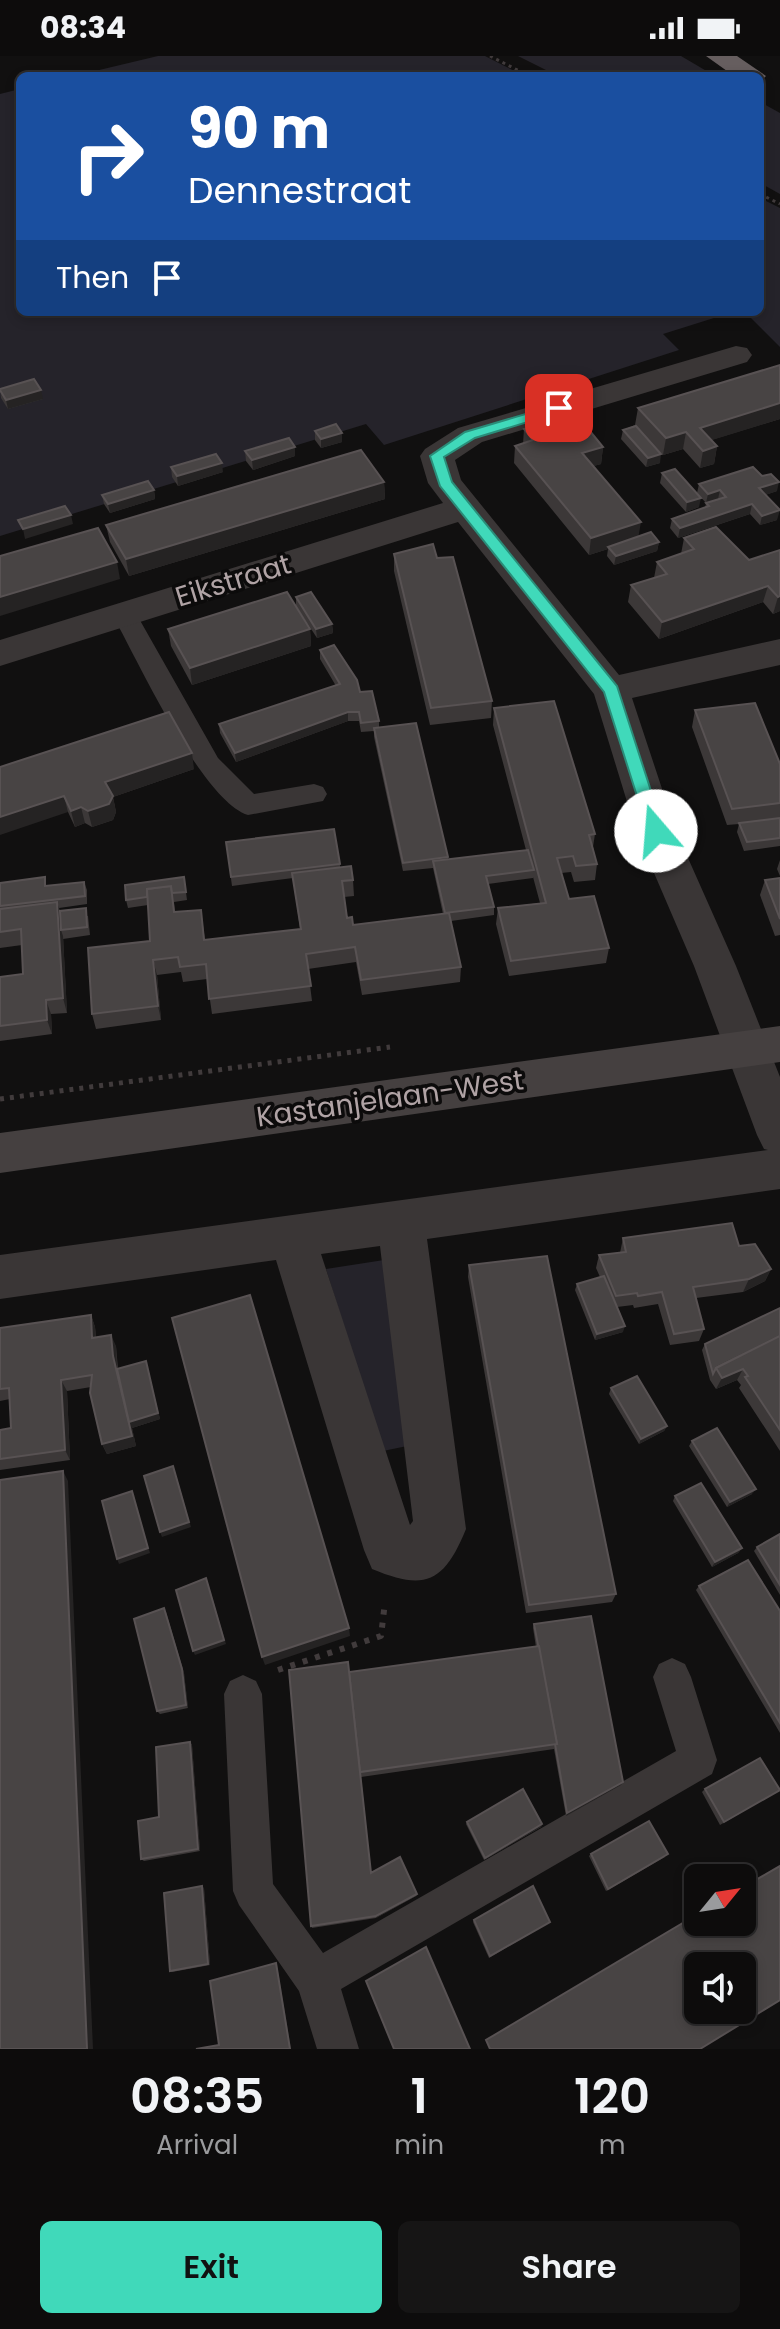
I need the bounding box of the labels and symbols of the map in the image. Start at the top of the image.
pin [525,374,593,442]
street label: Eikstraat [171,544,296,617]
position arrow [614,789,698,873]
street label: Kastanjelaan-West [254,1060,526,1137]
north arrow [684,1864,756,1936]

